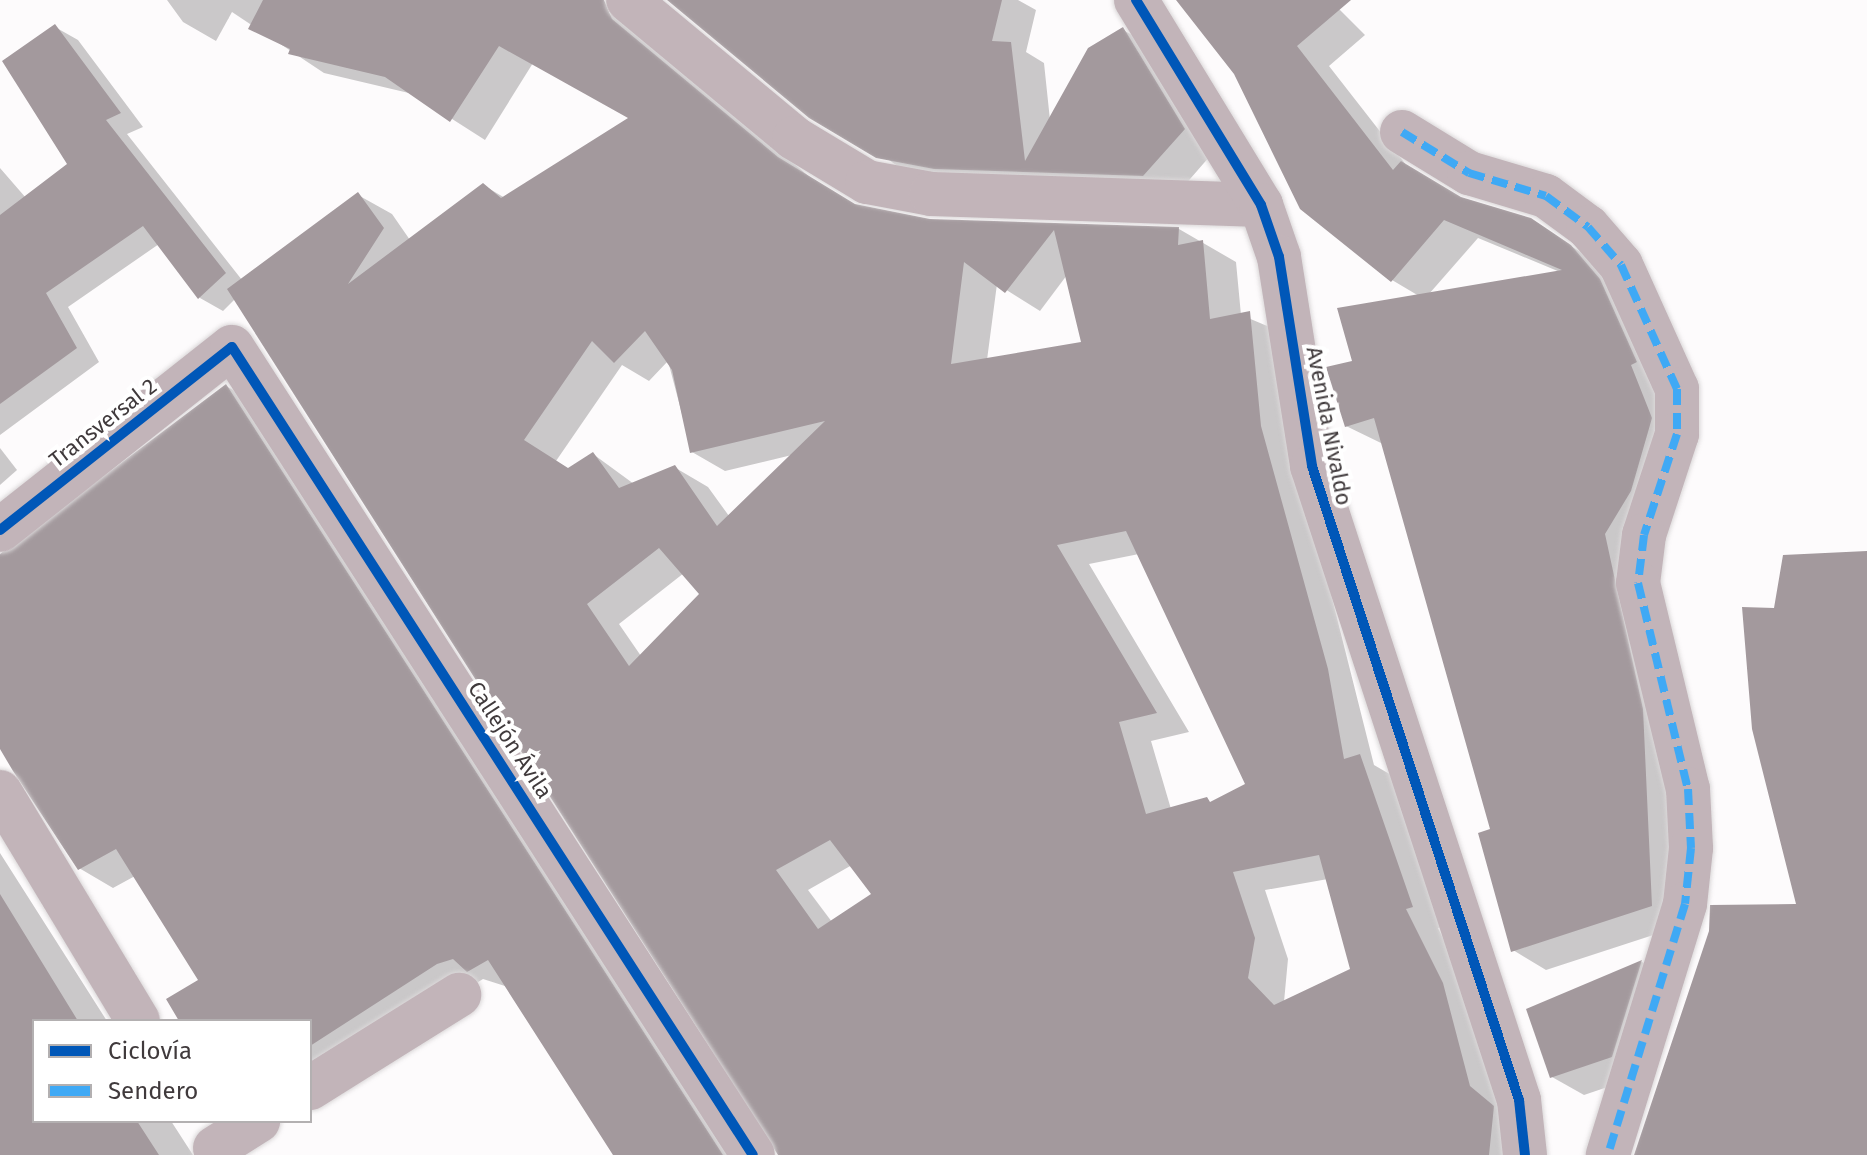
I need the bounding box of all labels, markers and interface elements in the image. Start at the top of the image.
street label: Avenida Nivaldo [1301,344,1357,508]
street label: Transversal 2 [44,373,162,473]
street label: Callejón Ávila [462,676,558,804]
legend [32,1019,312,1123]
text: Ciclovía [108,1037,192,1065]
text: Sendero [108,1077,198,1105]

